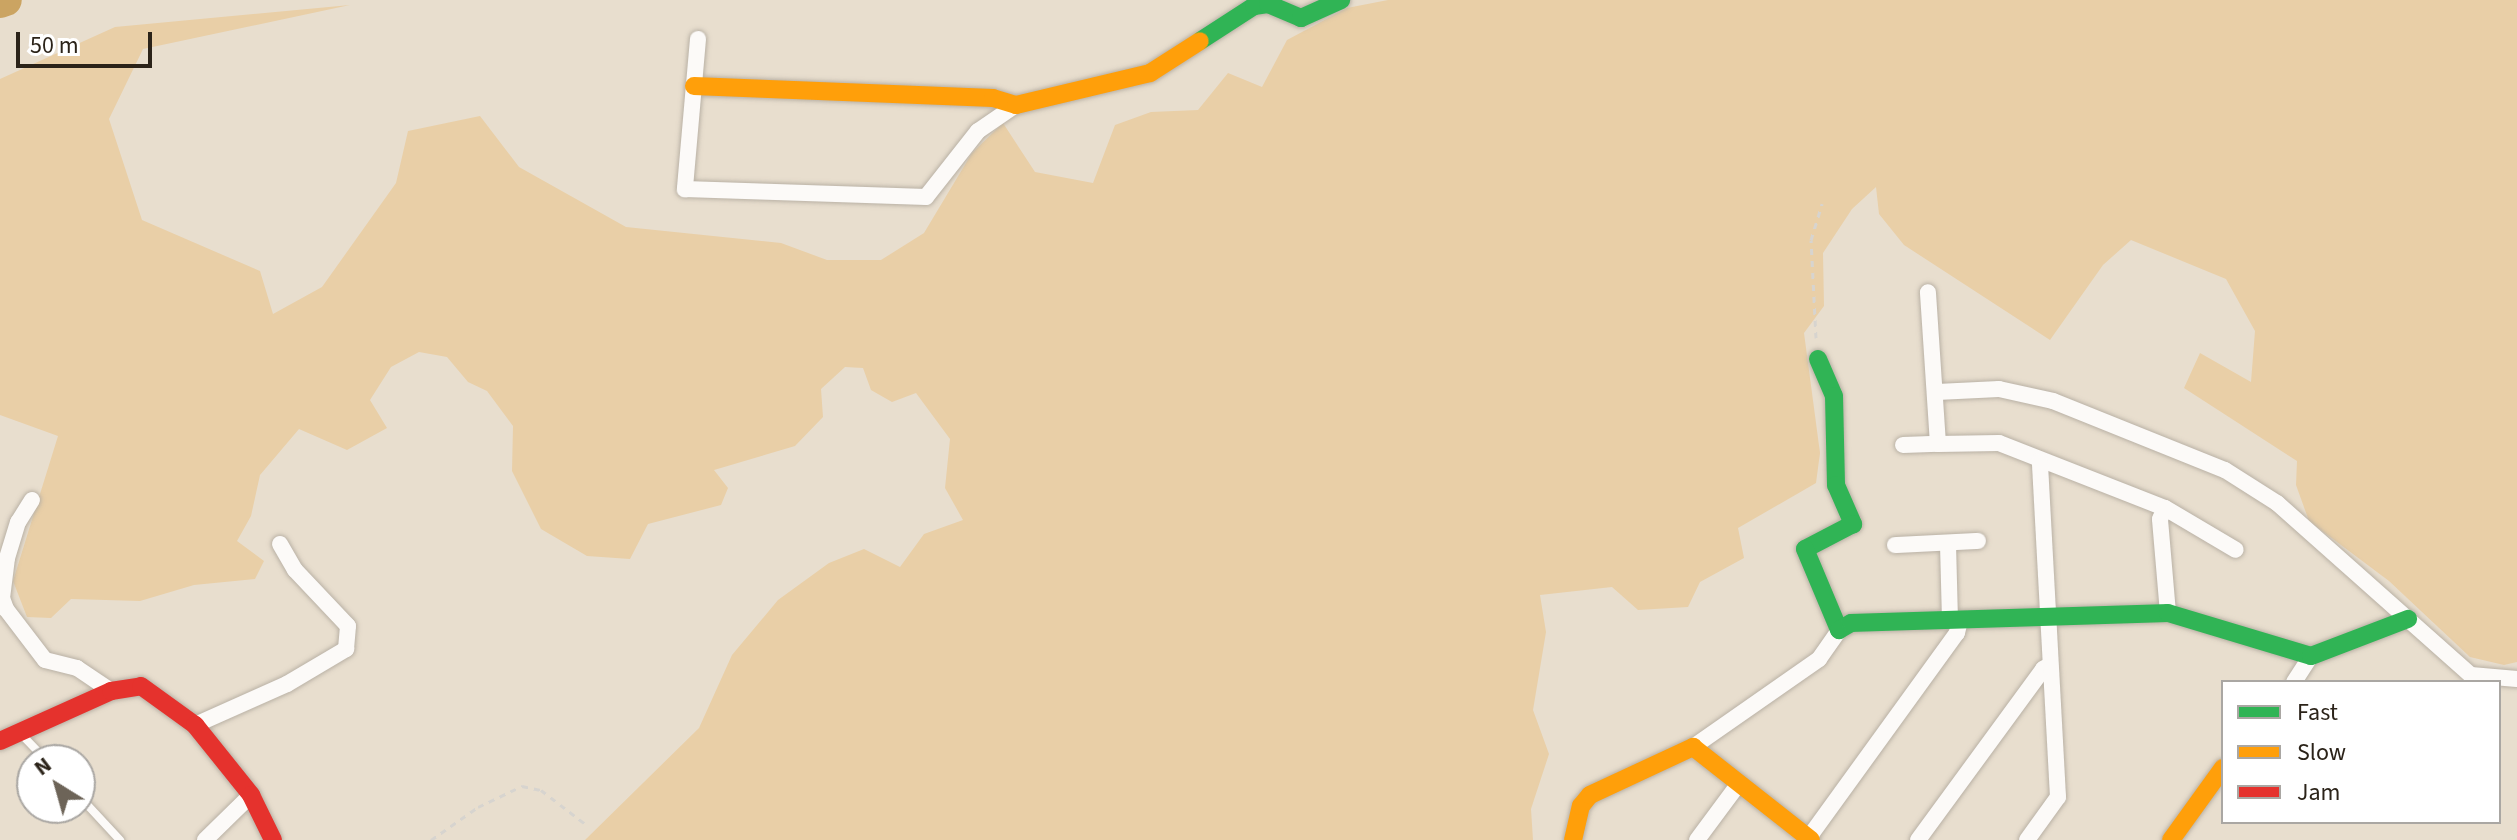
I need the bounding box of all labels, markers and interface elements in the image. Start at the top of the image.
scale bar [20,16,156,66]
text: 50 m [30,28,79,63]
legend [2221,680,2501,824]
text: Fast [2297,695,2338,730]
text: Slow [2297,735,2346,770]
north arrow [16,744,96,824]
text: N [27,749,58,784]
text: Jam [2297,775,2341,810]

